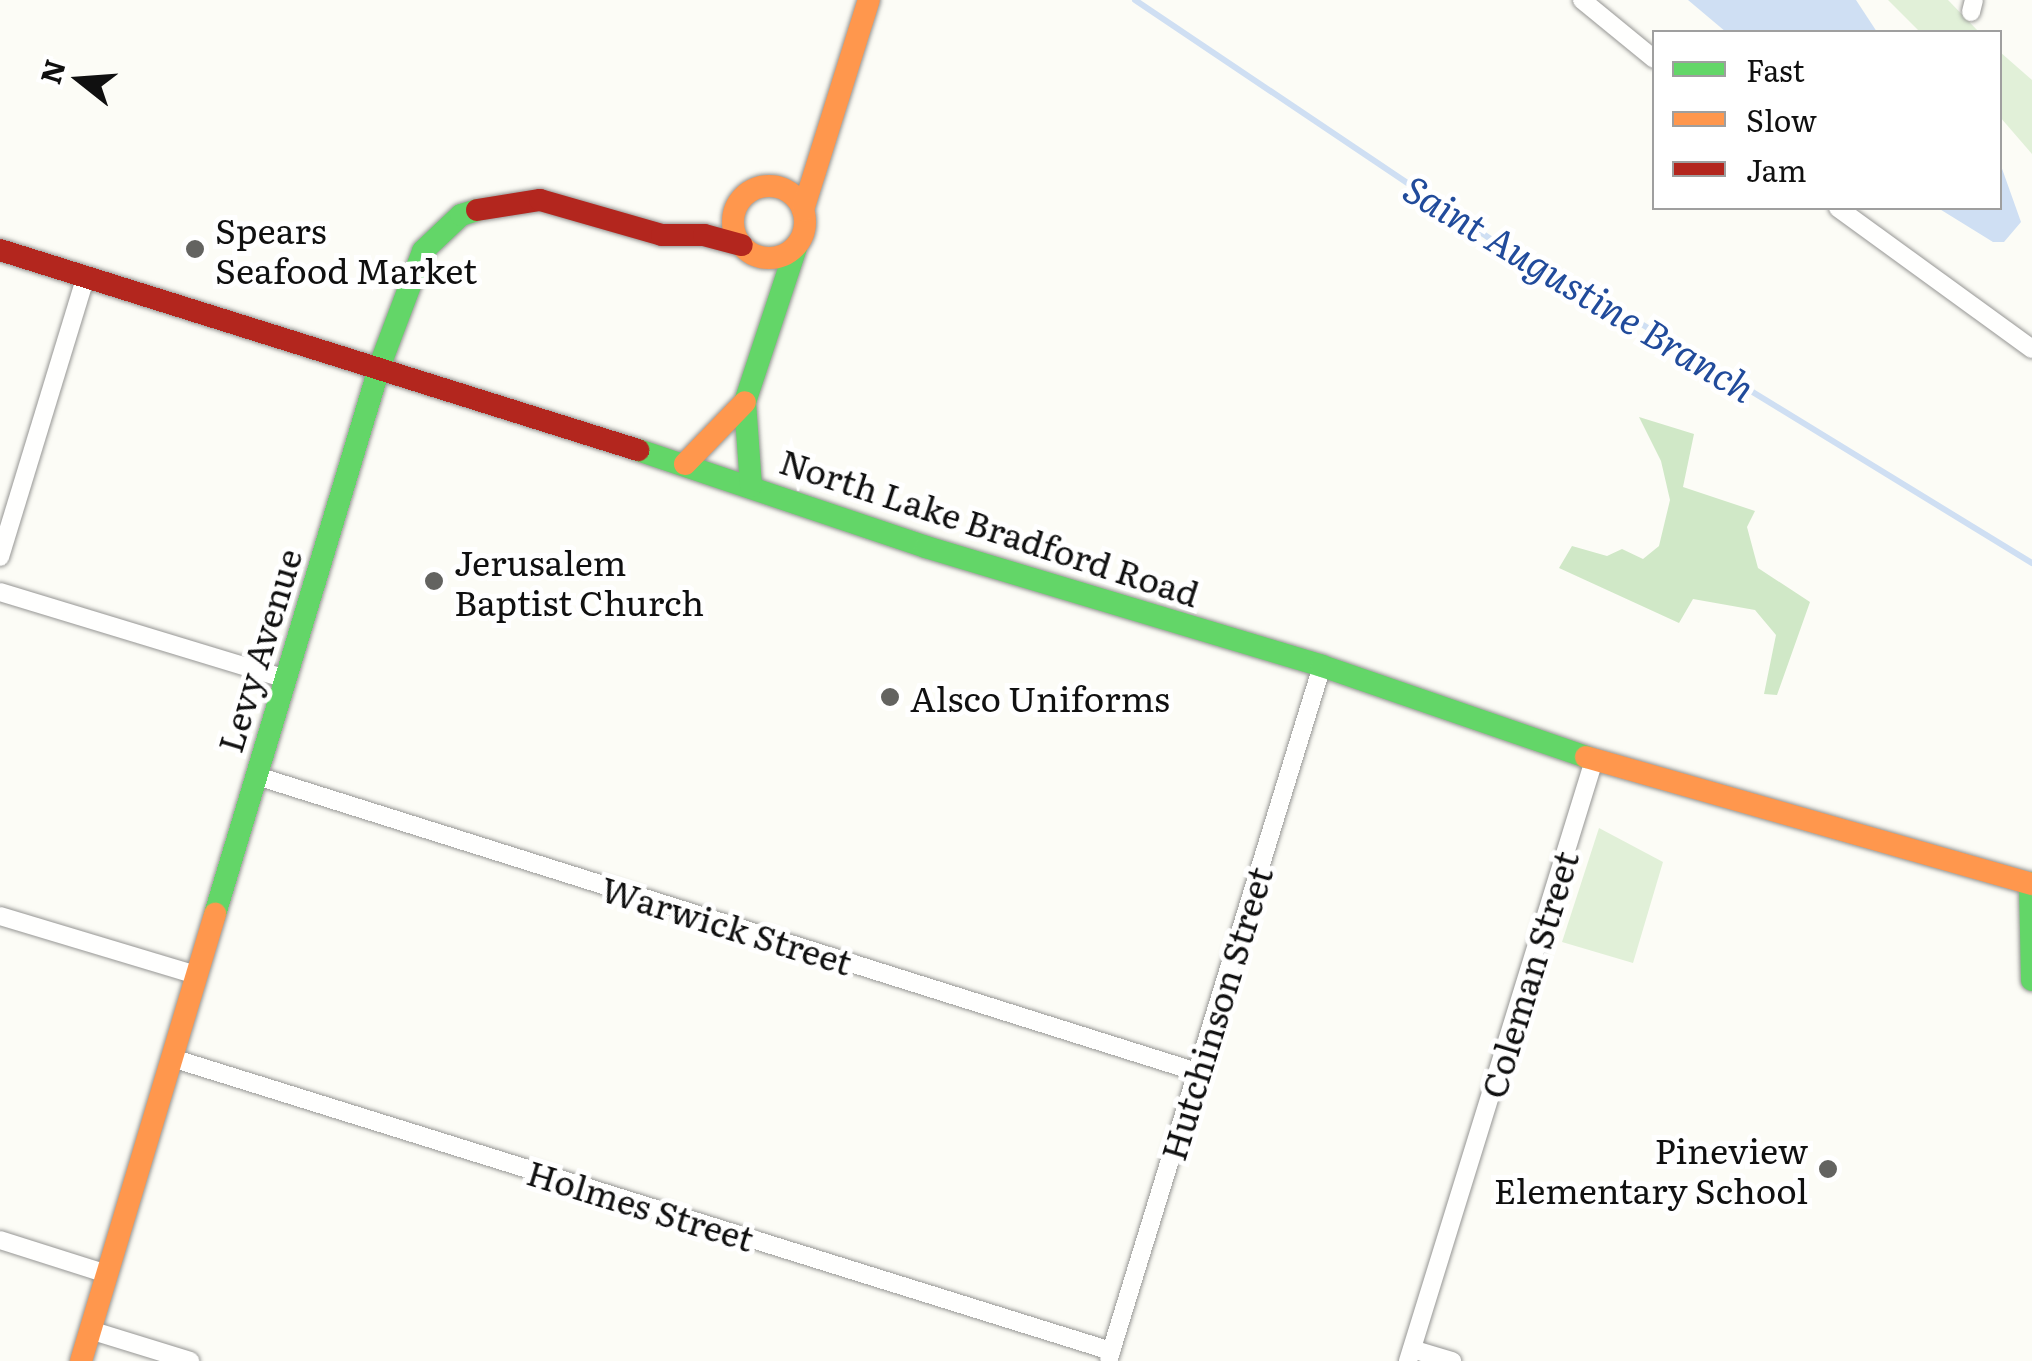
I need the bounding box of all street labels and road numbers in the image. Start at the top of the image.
street label: North Lake Bradford Road [775,438,1205,614]
street label: Levy Avenue [207,543,309,757]
street label: Coleman Street [1470,845,1586,1103]
street label: Hutchinson Street [1150,861,1280,1165]
street label: Warwick Street [596,866,858,982]
street label: Holmes Street [523,1150,759,1258]

